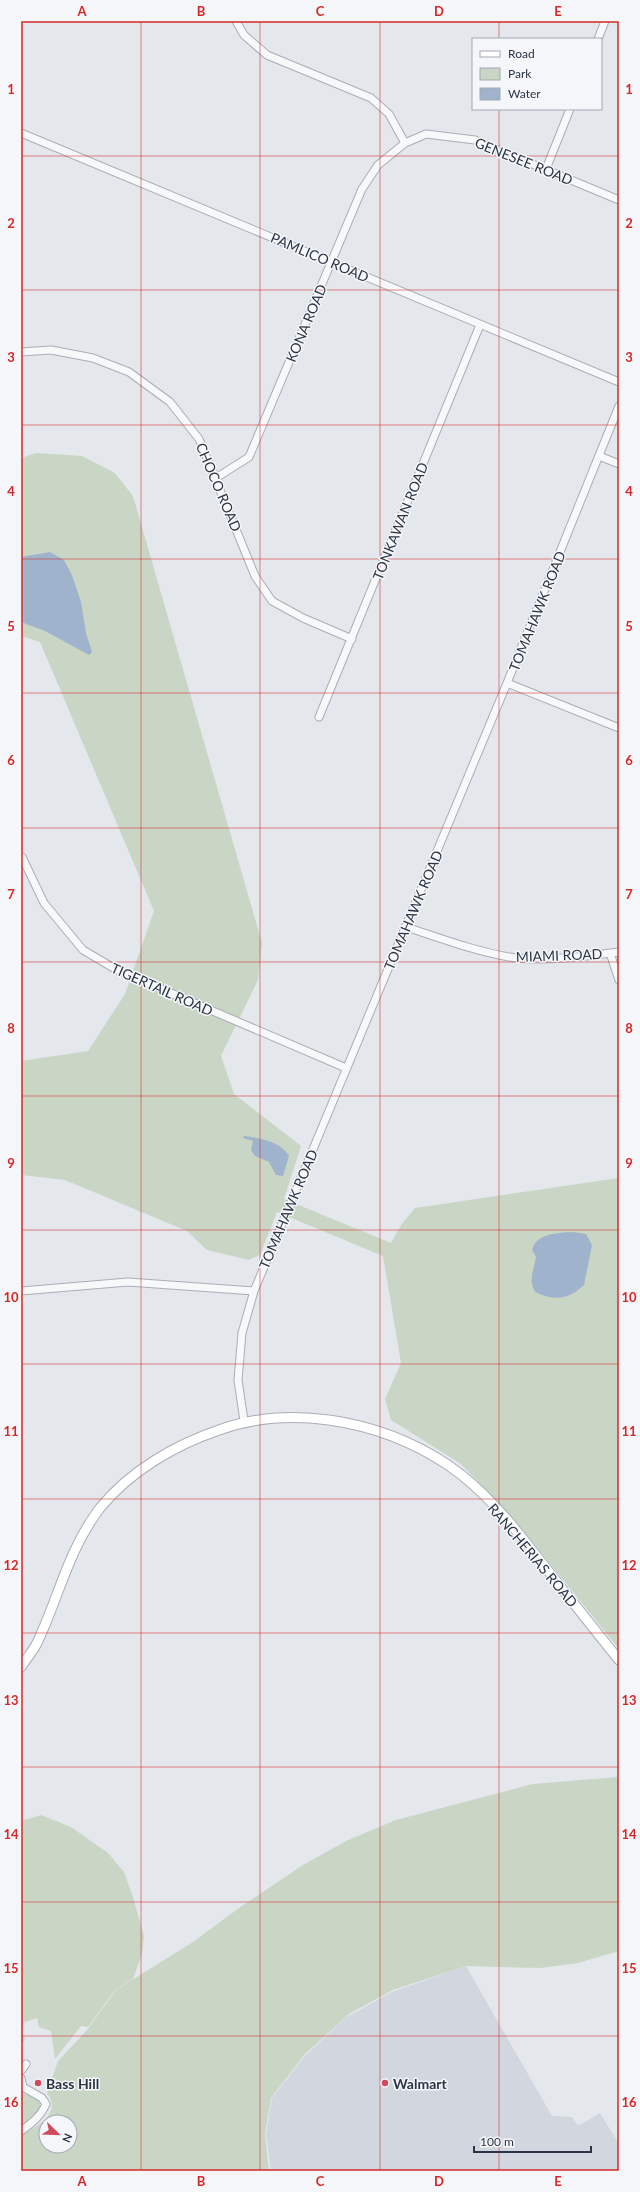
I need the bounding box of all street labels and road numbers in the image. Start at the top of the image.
street label: GENESEE ROAD [473,134,575,188]
street label: PAMLICO ROAD [268,229,372,285]
street label: KONA ROAD [282,282,330,364]
street label: CHOCO ROAD [193,440,245,534]
street label: TONKAWAN ROAD [369,460,431,582]
street label: TOMAHAWK ROAD [505,548,569,674]
street label: TOMAHAWK ROAD [380,848,446,972]
street label: MIAMI ROAD [515,945,603,965]
street label: TIGERTAIL ROAD [108,959,216,1019]
street label: TOMAHAWK ROAD [255,1147,321,1271]
street label: RANCHERIAS ROAD [485,1500,581,1610]

